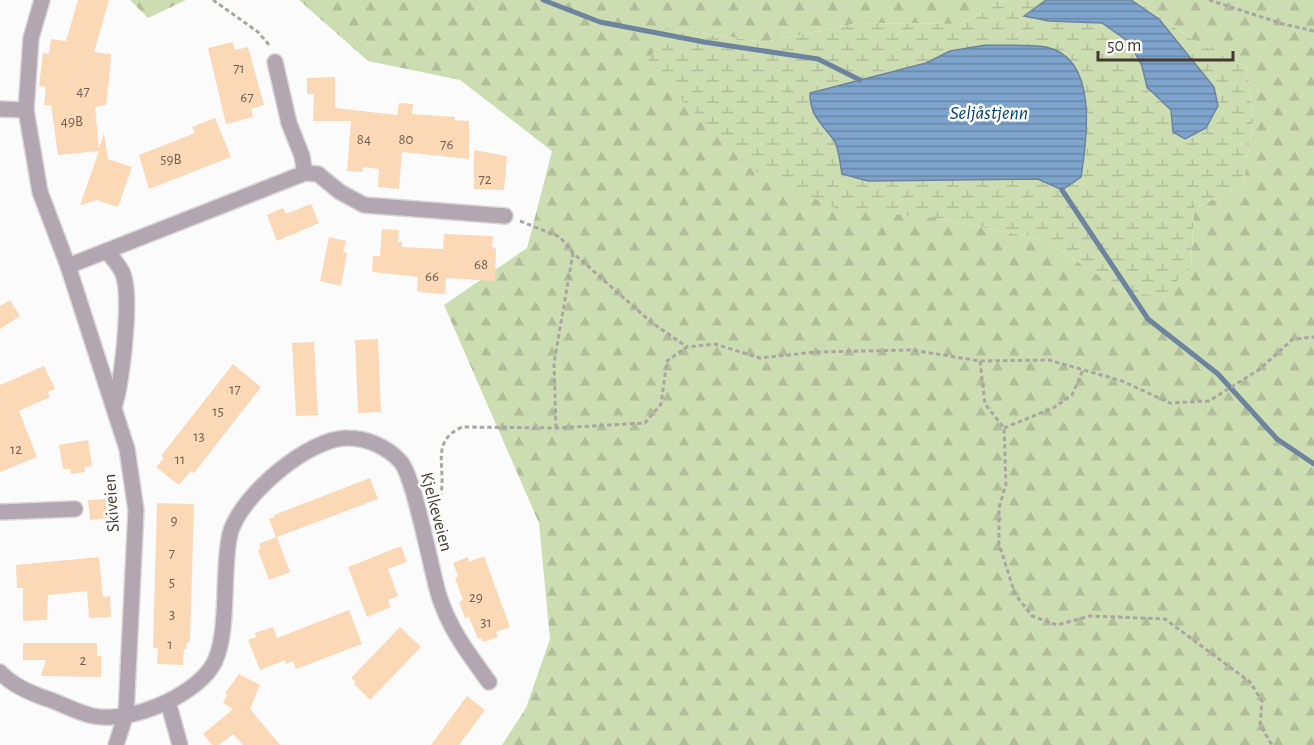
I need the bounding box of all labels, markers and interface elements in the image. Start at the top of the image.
scale bar [1098,24,1233,62]
text: 50 m [1107,37,1141,55]
house number: 71 [233,61,245,76]
house number: 47 [76,84,90,99]
house number: 67 [240,90,254,105]
water label: Seljåstjenn [950,103,1028,123]
house number: 49B [61,114,83,129]
house number: 84 [357,132,371,147]
house number: 80 [398,132,414,147]
house number: 76 [440,137,454,152]
house number: 59B [160,152,182,167]
house number: 72 [478,172,492,187]
house number: 68 [474,257,488,272]
house number: 66 [425,269,439,284]
house number: 17 [229,382,241,397]
house number: 15 [212,404,224,419]
house number: 13 [193,429,205,444]
house number: 12 [10,442,22,457]
house number: 11 [175,452,185,467]
street label: Kjelkeveien [417,470,455,554]
street label: Skiveien [101,473,123,533]
house number: 9 [170,513,178,528]
house number: 7 [169,546,175,561]
house number: 5 [169,575,175,590]
house number: 29 [469,590,483,605]
house number: 3 [169,607,175,622]
house number: 31 [480,615,492,630]
house number: 1 [167,637,173,652]
house number: 2 [80,653,87,668]

